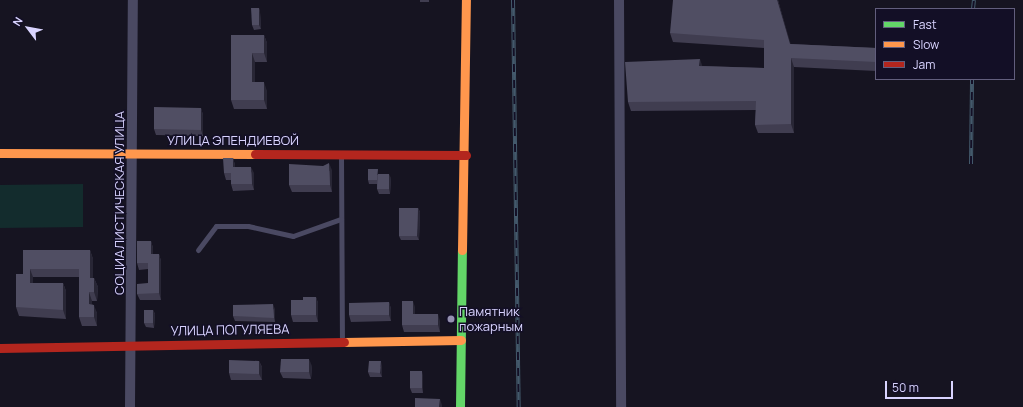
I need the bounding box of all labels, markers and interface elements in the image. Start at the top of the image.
north arrow [8,8,48,48]
legend [875,8,1015,80]
text: N [9,14,26,29]
text: Fast [913,16,937,33]
text: Slow [913,36,939,53]
text: Jam [913,56,935,73]
street label: СОЦИАЛИСТИЧЕСКАЯ УЛИЦА [111,111,127,295]
street label: УЛИЦА ЭПЕНДИЕВОЙ [167,132,299,148]
place label: Памятник пожарным [459,304,523,335]
marker: Памятник пожарным [446,314,456,324]
street label: УЛИЦА ПОГУЛЯЕВА [171,321,289,339]
scale bar [887,373,955,399]
text: 50 m [892,379,919,396]

